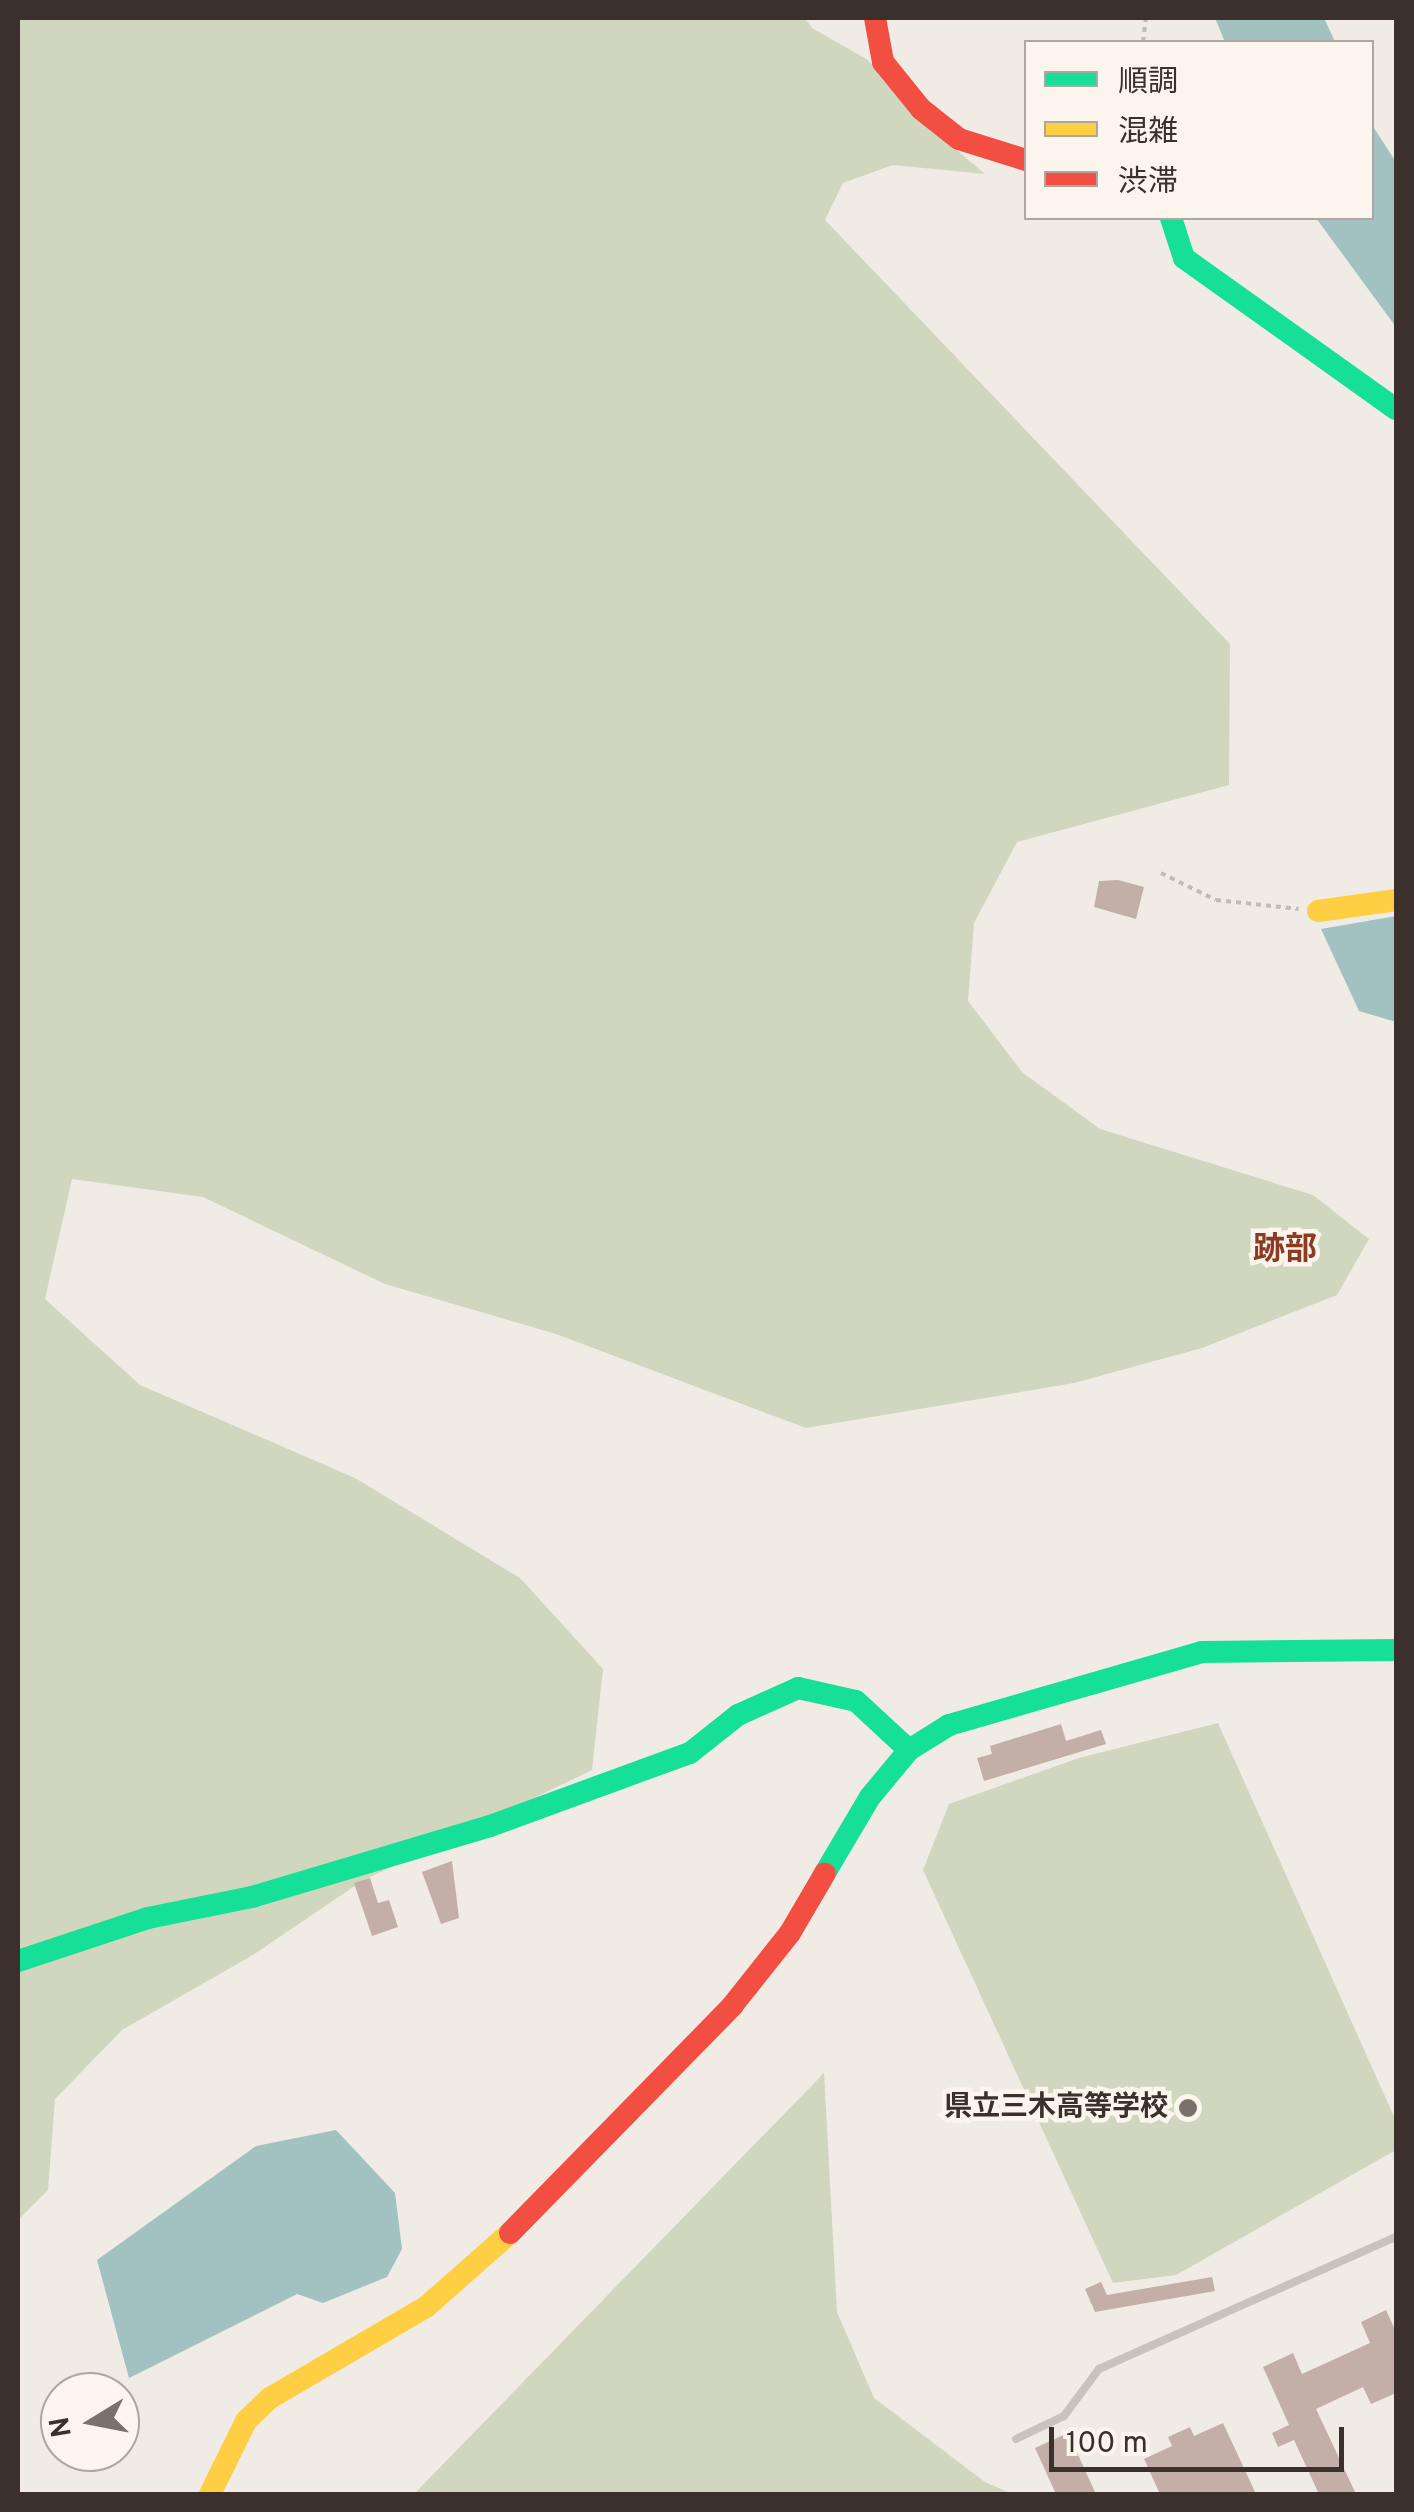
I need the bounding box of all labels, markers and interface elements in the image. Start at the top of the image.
legend [1024,40,1374,220]
text: 順調 [1118,65,1178,102]
text: 混雑 [1118,115,1178,152]
text: 渋滞 [1118,165,1178,202]
district label: 跡部 [1253,1232,1317,1270]
place label: 県立三木高等学校 [944,2091,1168,2125]
marker: 県立三木高等学校 [1177,2097,1199,2119]
north arrow [40,2372,140,2472]
scale bar [1054,2407,1349,2469]
text: N [43,2414,82,2440]
text: 100 m [1066,2426,1148,2463]

